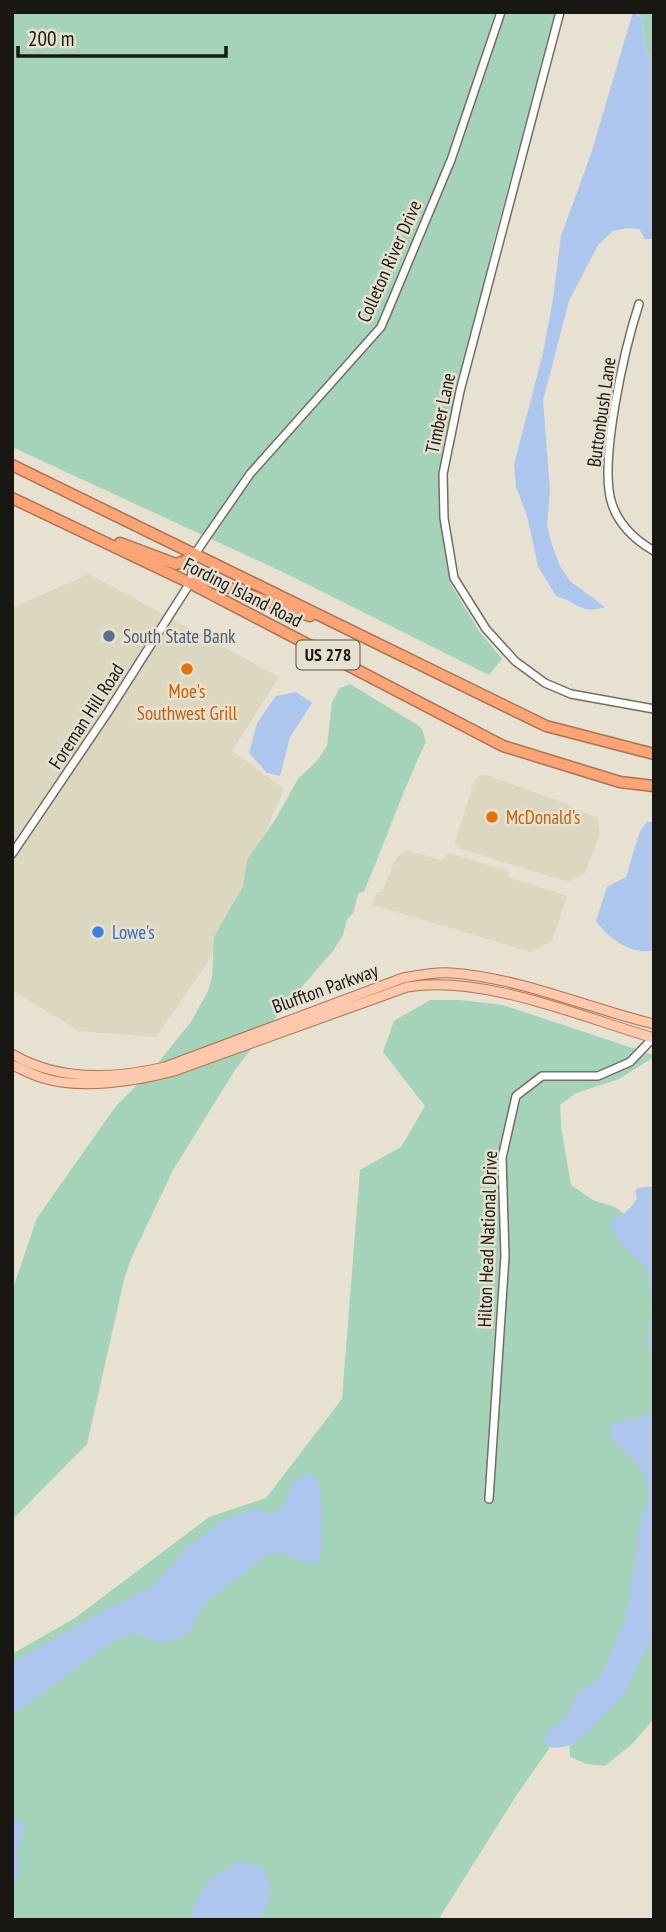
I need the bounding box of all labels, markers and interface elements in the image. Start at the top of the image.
scale bar [18,14,226,58]
text: 200 m [28,25,74,52]
street label: Colleton River Drive [351,196,427,326]
street label: Buttonbush Lane [581,355,621,469]
street label: Timber Lane [420,370,460,455]
street label: Fording Island Road [180,552,306,632]
place label: South State Bank [123,624,236,648]
marker: South State Bank [101,628,117,644]
road number: US 278 [296,640,360,670]
street label: Foreman Hill Road [43,659,129,773]
marker: Moe's Southwest Grill [179,661,195,677]
place label: Moe's Southwest Grill [137,679,238,725]
place label: McDonald's [506,805,581,829]
marker: McDonald's [484,809,500,825]
place label: Lowe's [112,920,155,944]
marker: Lowe's [90,924,106,940]
street label: Bluffton Parkway [269,957,382,1018]
street label: Hilton Head National Drive [472,1150,502,1328]

